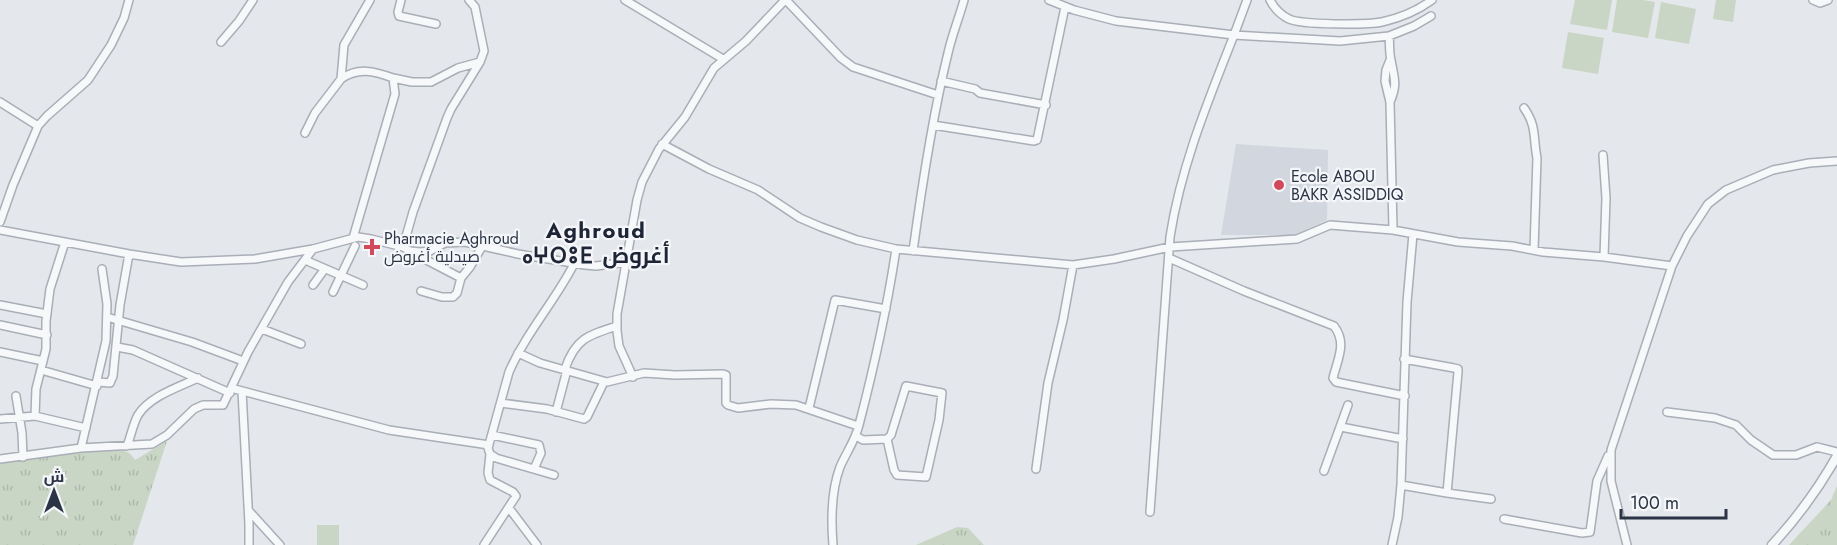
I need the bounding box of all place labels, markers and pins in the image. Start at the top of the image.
place label: Ecole ABOU BAKR ASSIDDIQ [1291,165,1404,206]
marker: Ecole ABOU BAKR ASSIDDIQ [1272,178,1286,192]
place label: Pharmacie Aghroud صيدلية أغروض [384,227,519,268]
marker: Pharmacie Aghroud صيدلية أغروض [365,240,379,254]

